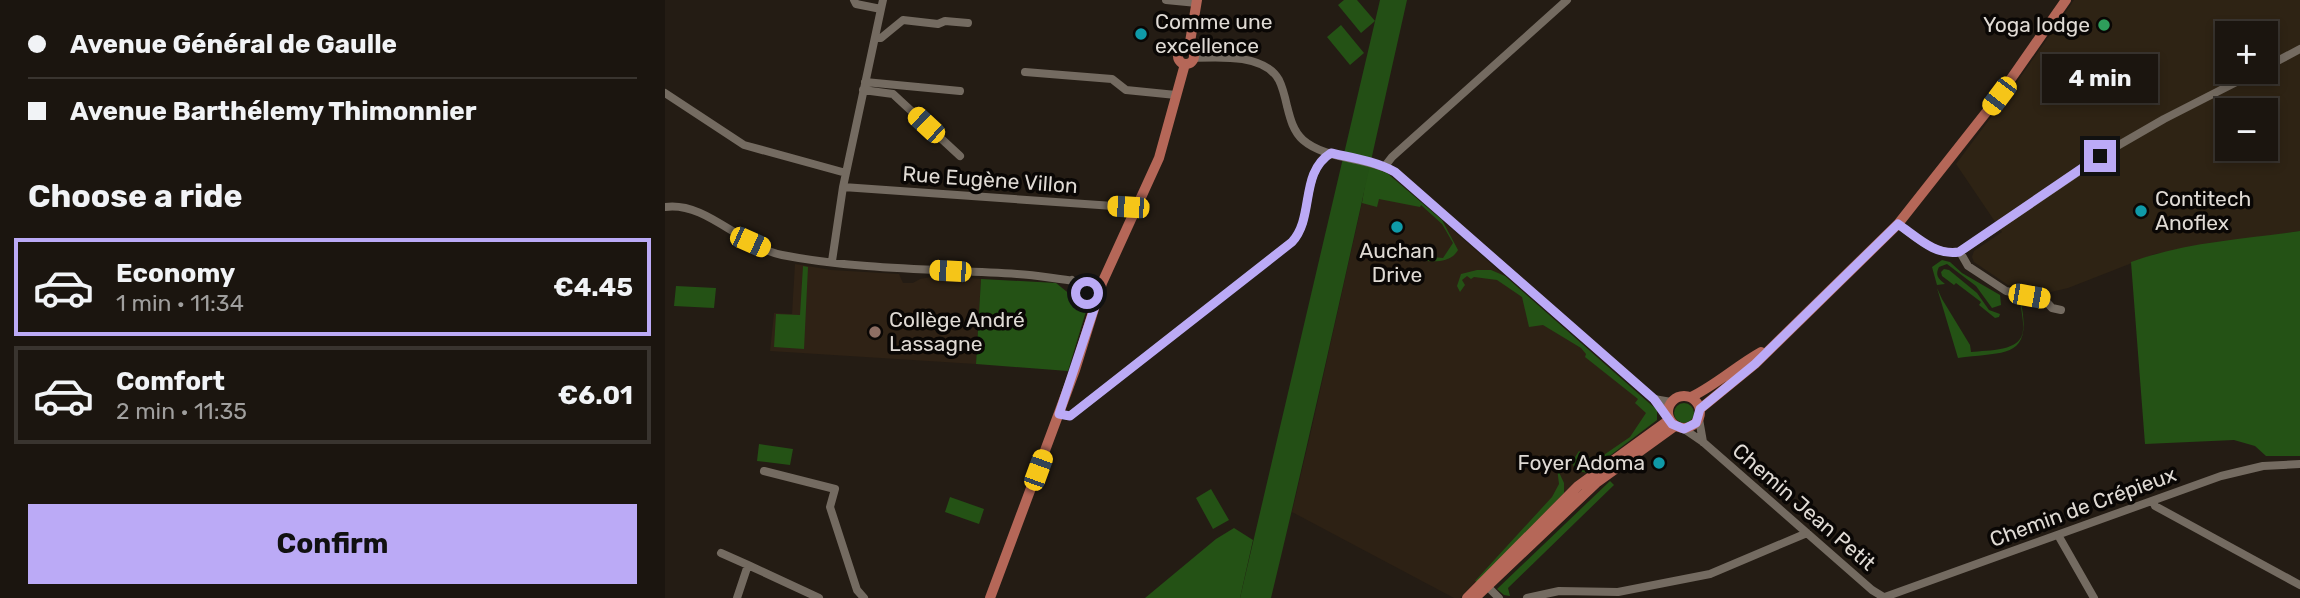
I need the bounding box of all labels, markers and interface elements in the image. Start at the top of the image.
place label: Comme une excellence [1155,9,1272,58]
place label: Yoga lodge [1983,12,2090,37]
marker: Yoga lodge [2096,17,2112,33]
map controls [2215,21,2278,161]
button: + [2215,21,2278,84]
marker: Comme une excellence [1133,26,1149,42]
text: Avenue Général de Gaulle [70,29,397,60]
callout: 4 min [2042,54,2158,104]
text: 4 min [2068,64,2132,92]
car [1978,73,2021,119]
text: Avenue Barthélemy Thimonnier [70,96,476,127]
button: − [2215,98,2278,161]
car [904,103,949,147]
route end [2084,140,2116,172]
street label: Rue Eugène Villon [902,161,1079,198]
text: Choose a ride [28,177,242,215]
place label: Contitech Anoflex [2155,186,2251,235]
car [1107,195,1150,219]
marker: Contitech Anoflex [2133,203,2149,219]
marker: Auchan Drive [1389,219,1405,235]
car [727,224,774,260]
place label: Auchan Drive [1359,238,1435,287]
icon: car [32,256,95,319]
text: Economy [116,258,235,289]
car [929,259,972,283]
text: €4.45 [553,272,633,303]
route start [1071,277,1103,309]
car [2007,282,2052,310]
text: 1 min · 11:34 [116,289,244,317]
place label: Collège André Lassagne [889,307,1025,356]
marker: Collège André Lassagne [867,324,883,340]
icon: car [32,364,95,427]
text: Comfort [116,366,225,397]
text: €6.01 [558,380,633,411]
text: 2 min · 11:35 [116,397,247,425]
street label: Chemin Jean Petit [1728,438,1881,576]
car [1021,447,1056,493]
place label: Foyer Adoma [1518,450,1645,475]
marker: Foyer Adoma [1651,455,1667,471]
street label: Chemin de Crépieux [1986,461,2179,552]
button: Confirm [28,504,637,584]

